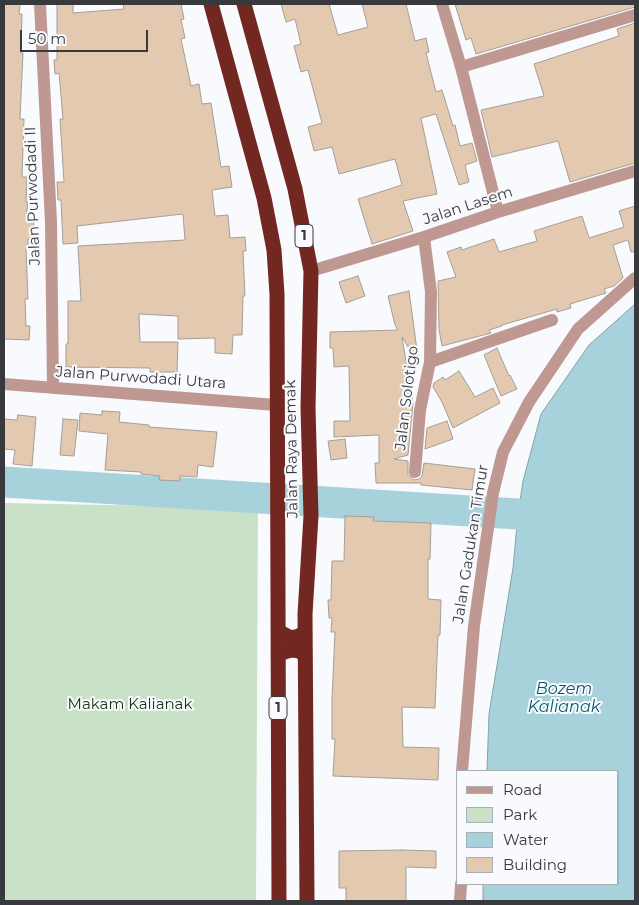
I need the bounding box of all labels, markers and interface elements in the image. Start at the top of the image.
scale bar [22,20,150,52]
text: 50 m [28,29,66,48]
street label: Jalan Purwodadi II [22,126,44,266]
street label: Jalan Lasem [421,183,515,229]
road number: 1 [295,225,313,248]
street label: Jalan Solotigo [392,345,422,451]
street label: Jalan Purwodadi Utara [55,363,227,393]
street label: Jalan Raya Demak [282,380,302,518]
street label: Jalan Gadukan Timur [450,463,492,625]
water label: Bozem Kalianak [528,679,600,717]
park label: Makam Kalianak [68,696,192,714]
road number: 1 [269,696,287,720]
legend [456,770,619,885]
text: Road [503,780,542,799]
text: Park [503,805,537,824]
text: Water [503,830,549,849]
text: Building [503,855,567,874]

